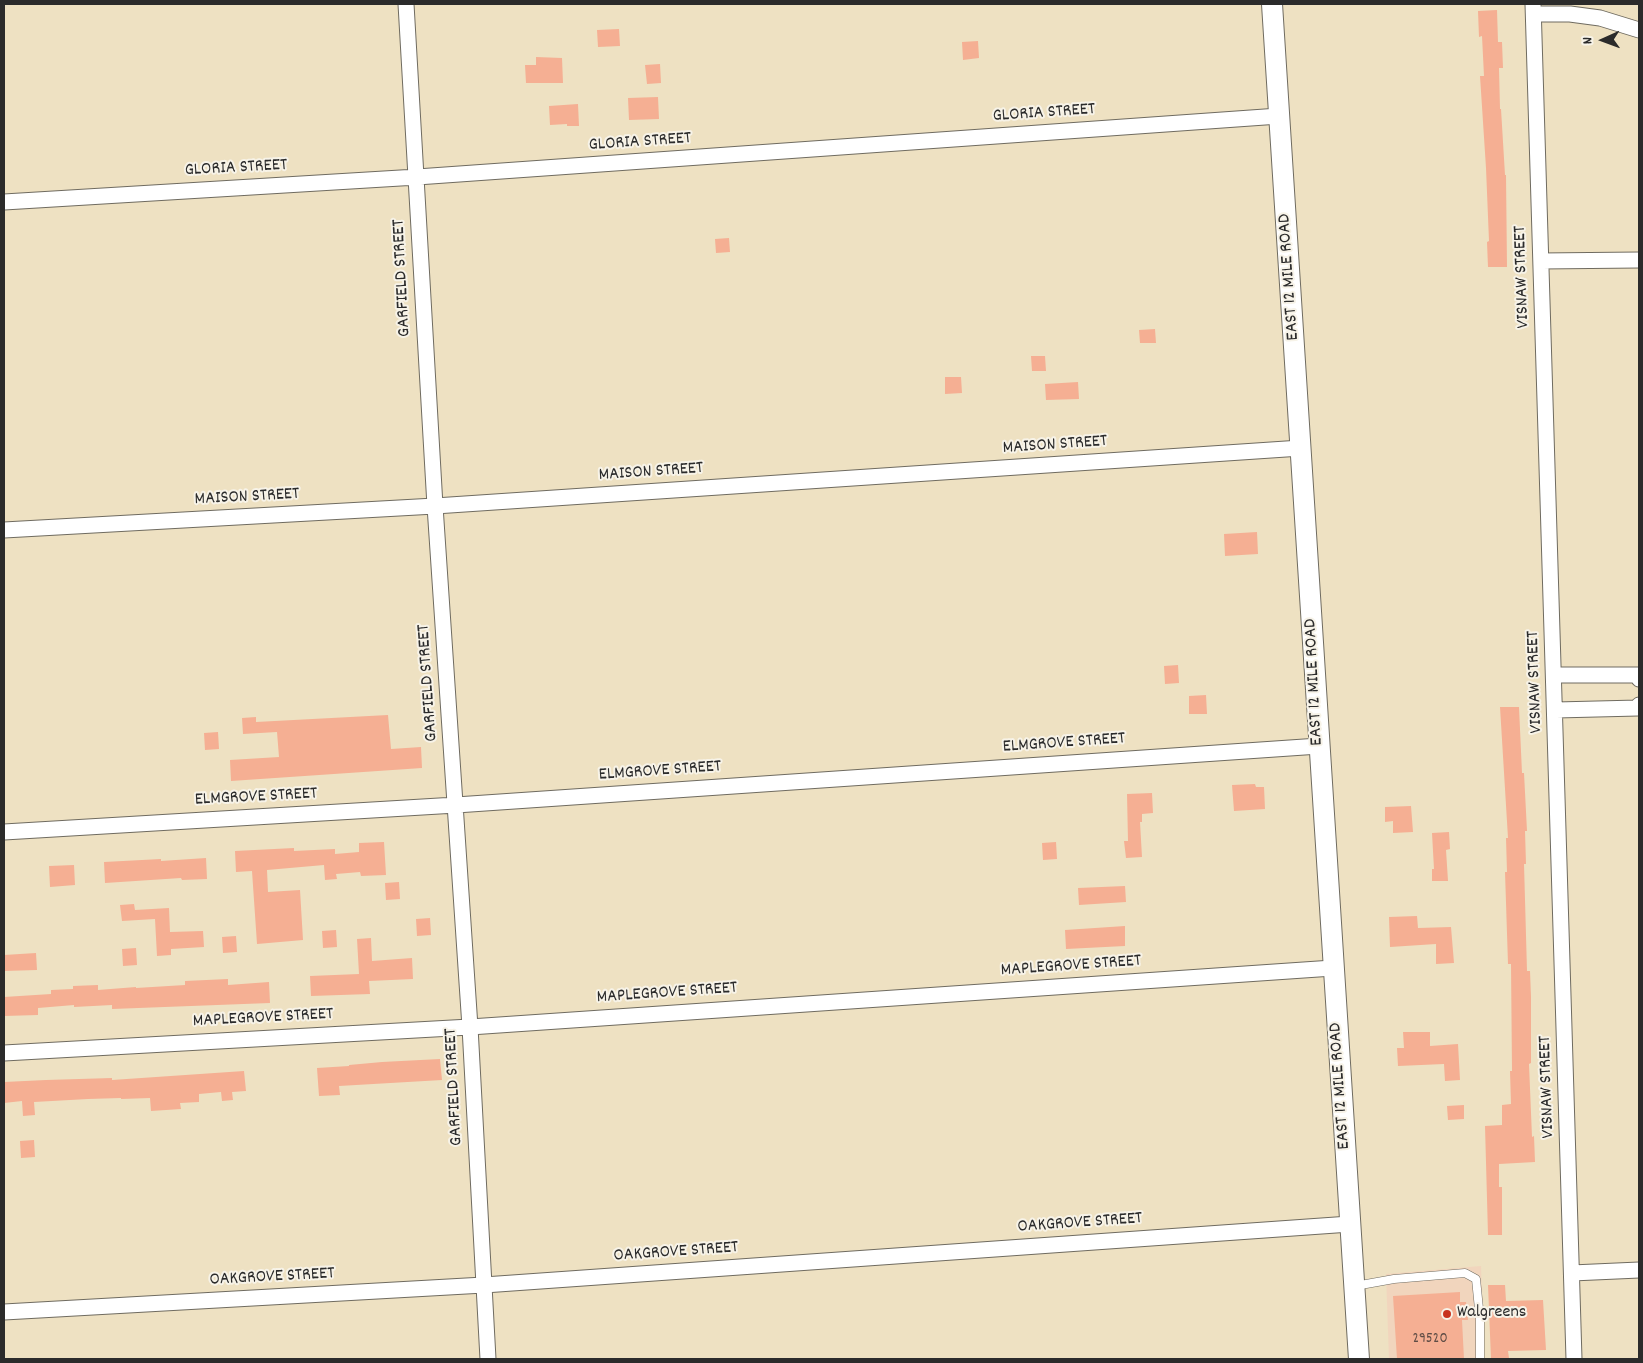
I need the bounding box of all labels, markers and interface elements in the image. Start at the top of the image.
north arrow [1578,15,1628,65]
text: N [1578,37,1598,44]
street label: GLORIA STREET [992,100,1096,128]
street label: GLORIA STREET [588,129,692,157]
street label: GLORIA STREET [184,156,288,182]
street label: EAST 12 MILE ROAD [1275,213,1305,341]
street label: GARFIELD STREET [389,219,417,337]
street label: VISNAW STREET [1510,225,1536,329]
street label: MAISON STREET [1002,432,1108,460]
street label: MAISON STREET [598,459,704,487]
street label: MAISON STREET [194,484,300,512]
street label: EAST 12 MILE ROAD [1301,618,1329,746]
street label: GARFIELD STREET [414,624,444,742]
street label: VISNAW STREET [1523,630,1549,734]
street label: ELMGROVE STREET [1002,729,1126,759]
street label: ELMGROVE STREET [598,757,722,787]
street label: ELMGROVE STREET [194,784,318,812]
street label: MAPLEGROVE STREET [1000,951,1142,983]
street label: MAPLEGROVE STREET [596,978,738,1010]
street label: MAPLEGROVE STREET [192,1005,334,1033]
street label: EAST 12 MILE ROAD [1326,1022,1356,1150]
street label: GARFIELD STREET [441,1028,469,1146]
street label: VISNAW STREET [1535,1035,1561,1139]
street label: OAKGROVE STREET [1017,1209,1143,1239]
street label: OAKGROVE STREET [613,1238,739,1268]
street label: OAKGROVE STREET [209,1264,335,1292]
place label: Walgreens [1457,1303,1526,1325]
marker: Walgreens [1441,1308,1453,1320]
house number: 29520 [1412,1331,1448,1349]

